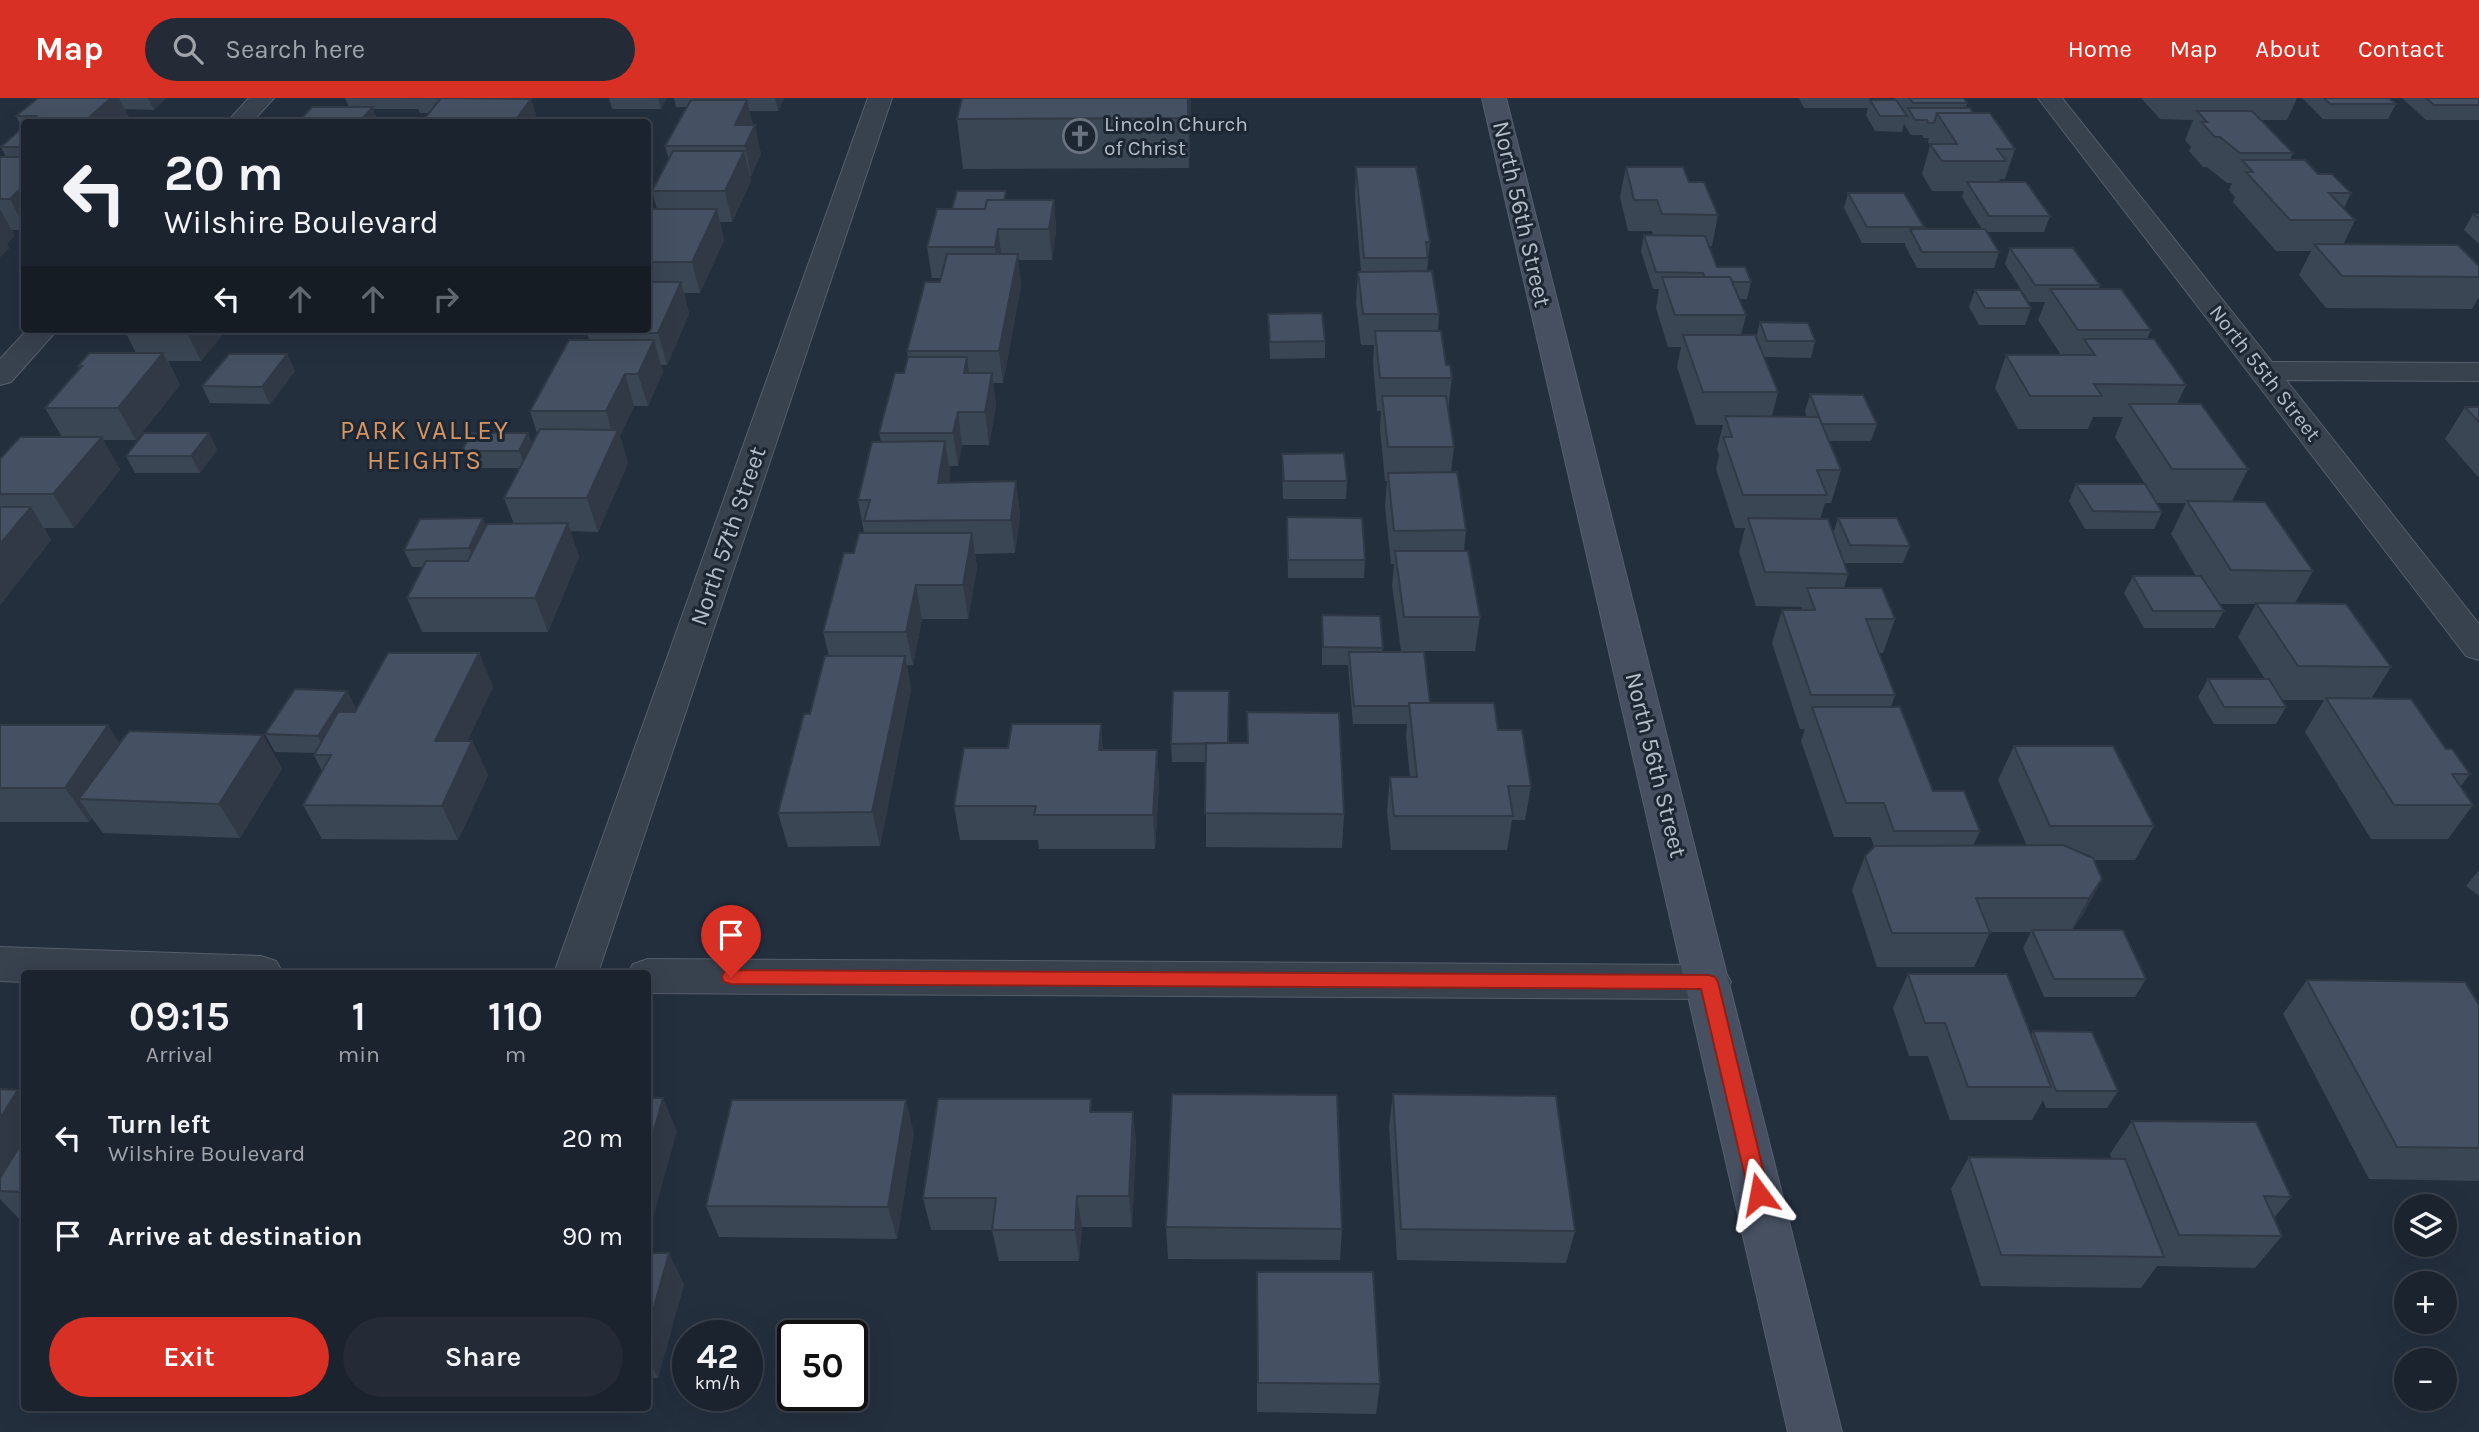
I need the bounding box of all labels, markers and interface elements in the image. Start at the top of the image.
search box [145,18,635,81]
text: Map [35,30,103,68]
icon: search [169,30,207,68]
text: Search here [225,34,365,65]
text: Home [2068,35,2132,63]
text: Map [2170,35,2217,63]
text: About [2255,35,2320,63]
text: Contact [2358,35,2444,63]
place label: Lincoln Church of Christ [1104,112,1248,160]
church icon: Lincoln Church of Christ [1061,117,1099,155]
street label: North 56th Street [1487,118,1557,310]
text: 20 m [164,145,284,202]
icon: left [49,147,140,238]
text: Wilshire Boulevard [164,204,439,241]
icon: left [208,280,246,318]
icon: ahead [281,280,319,318]
icon: ahead [354,280,392,318]
icon: right [427,280,465,318]
street label: North 55th Street [2204,300,2326,446]
district label: PARK VALLEY HEIGHTS [340,415,510,476]
street label: North 57th Street [684,443,772,629]
street label: North 56th Street [1619,670,1693,860]
pin [701,905,761,977]
icon: arrive [712,916,750,954]
text: 09:15 [129,991,230,1041]
text: 1 [352,991,366,1041]
text: 110 [488,991,543,1041]
text: Arrival [146,1041,213,1068]
text: min [338,1041,380,1068]
text: m [505,1041,526,1068]
text: Turn left [108,1109,210,1140]
icon: left [49,1119,87,1157]
text: 20 m [562,1123,623,1154]
text: Wilshire Boulevard [108,1140,305,1167]
position arrow [1722,1157,1796,1231]
map controls [2394,1194,2457,1411]
button: layers [2394,1194,2457,1257]
icon: arrive [49,1217,87,1255]
text: Arrive at destination [108,1221,362,1252]
text: 90 m [562,1221,623,1252]
button: + [2394,1271,2457,1334]
button: Exit [49,1317,329,1397]
button: Share [343,1317,623,1397]
speed limit sign: 50 [777,1320,868,1411]
text: 42 [697,1336,739,1377]
button: − [2394,1348,2457,1411]
text: km/h [695,1372,740,1394]

